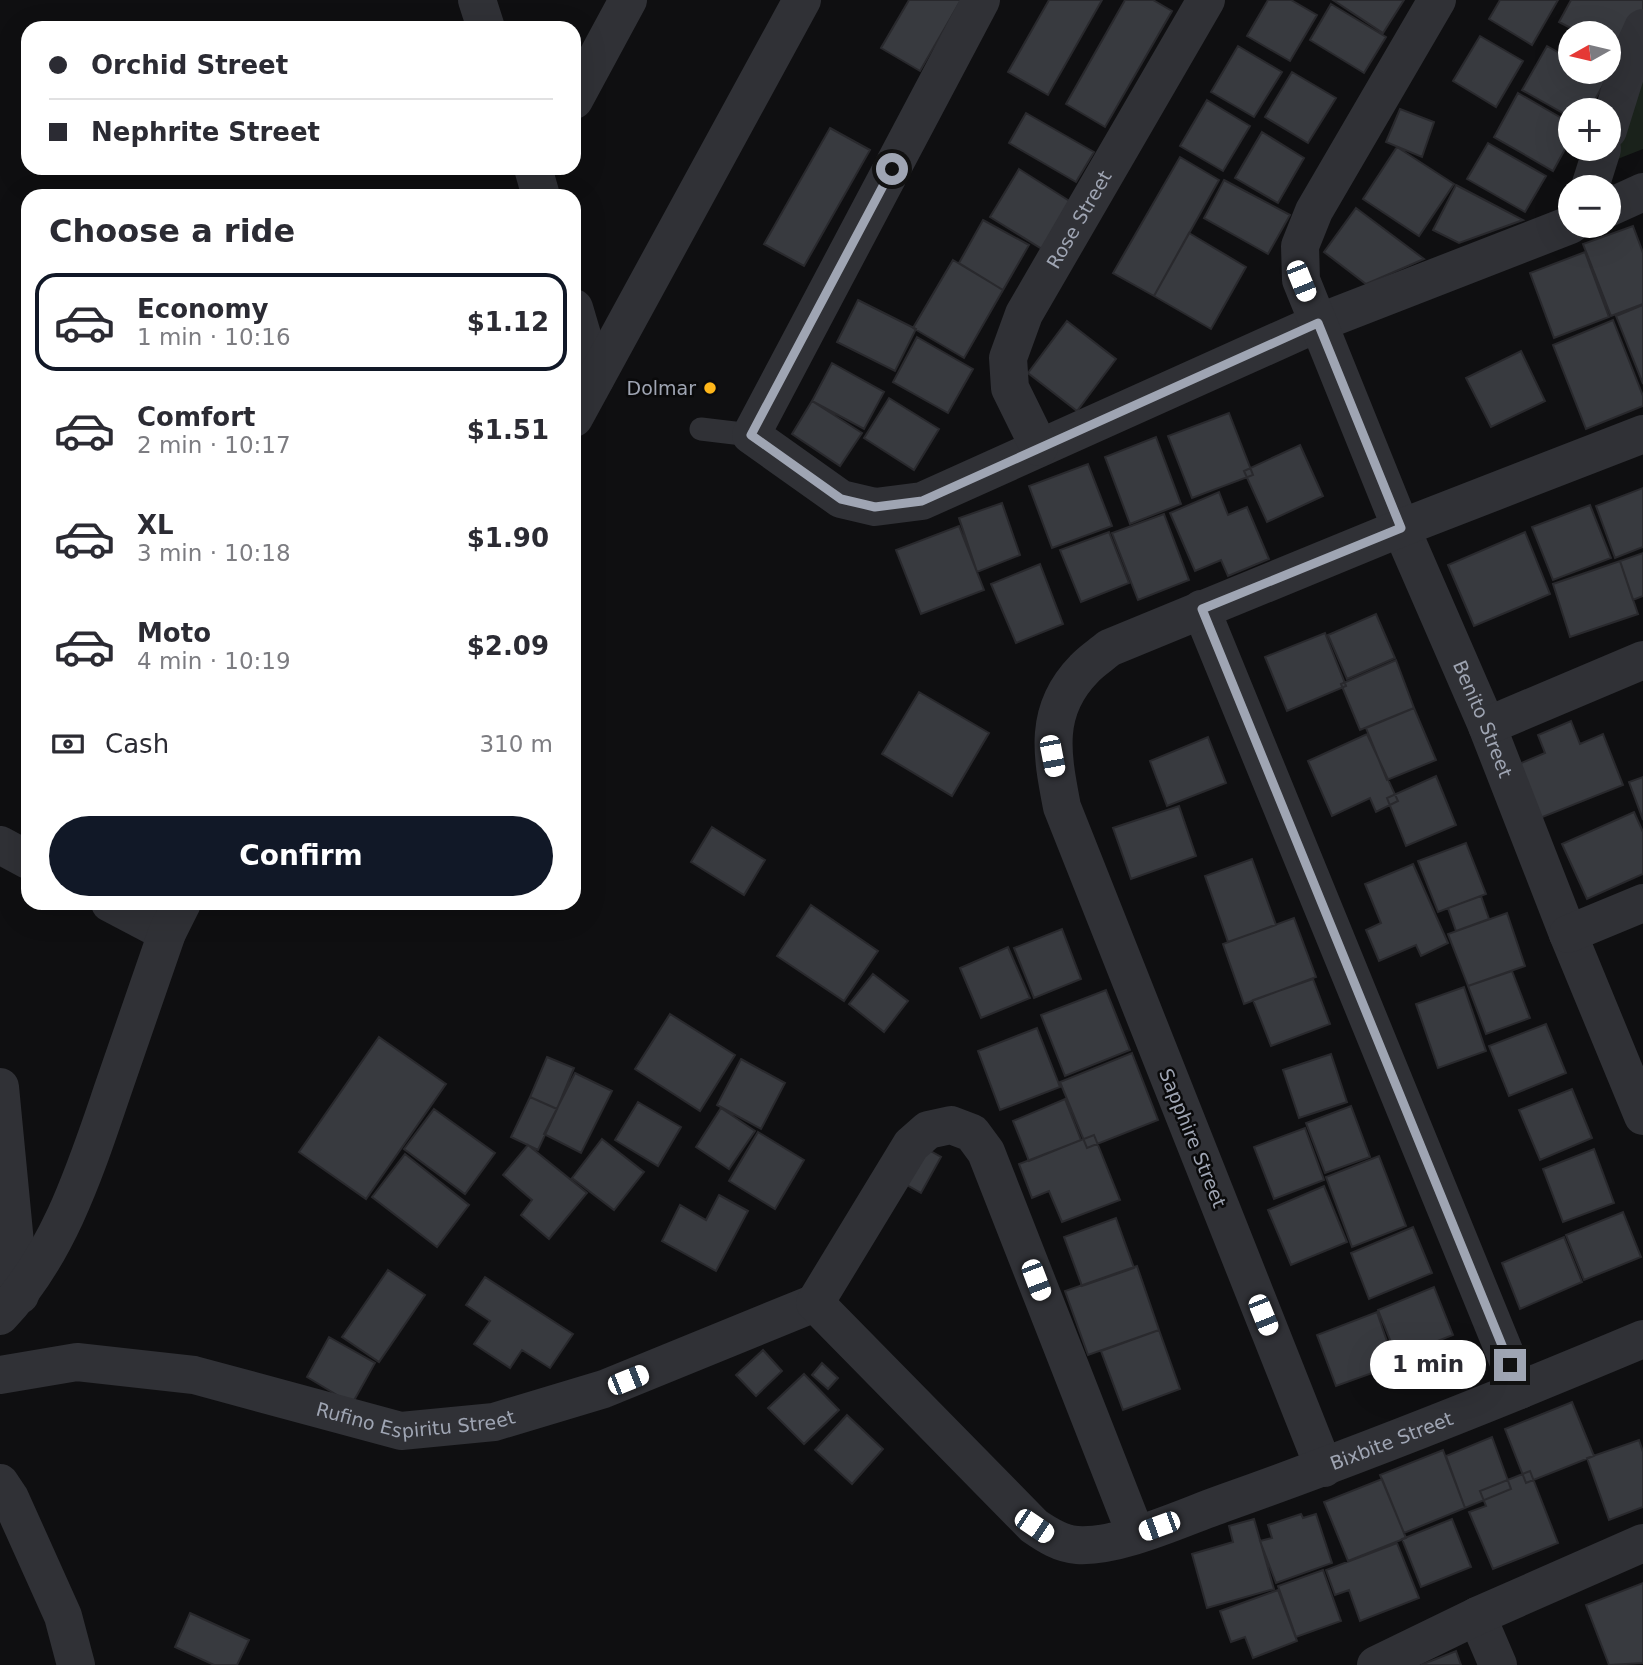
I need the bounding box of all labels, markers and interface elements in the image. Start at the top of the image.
north arrow [1558,21,1620,84]
map controls [1558,21,1621,238]
text: Orchid Street [91,50,288,80]
button: + [1558,98,1621,161]
text: Nephrite Street [91,117,320,147]
route start [876,153,908,185]
street label: Rose Street [1042,167,1116,272]
button: − [1558,175,1621,238]
text: Choose a ride [49,212,295,250]
car [1284,258,1319,304]
icon: car [53,291,116,354]
text: Economy [137,294,268,324]
text: $1.12 [467,307,549,337]
text: 1 min · 10:16 [137,324,291,350]
place label: Dolmar [627,377,696,399]
marker: Dolmar [702,380,718,396]
icon: car [53,399,116,462]
text: Comfort [137,402,255,432]
text: $1.51 [467,415,549,445]
text: 2 min · 10:17 [137,432,291,458]
icon: car [53,507,116,570]
text: XL [137,510,174,540]
text: $1.90 [467,523,549,553]
text: 3 min · 10:18 [137,540,291,566]
icon: car [53,615,116,678]
text: Moto [137,618,211,648]
text: $2.09 [467,631,549,661]
text: 4 min · 10:19 [137,648,291,674]
street label: Benito Street [1449,657,1517,781]
icon: cash [49,725,87,763]
text: Cash [105,729,169,759]
text: 310 m [479,731,553,757]
car [1038,733,1067,779]
button: Confirm [49,816,553,896]
street label: Sapphire Street [1155,1065,1231,1211]
car [1019,1257,1054,1303]
car [1246,1292,1281,1338]
callout: 1 min [1370,1340,1486,1390]
route end [1494,1349,1526,1381]
text: 1 min [1392,1351,1464,1377]
car [605,1362,652,1398]
street label: Rufino Espiritu Street [314,1398,517,1442]
street label: Bixbite Street [1327,1407,1456,1474]
car [1011,1506,1058,1546]
car [1136,1509,1183,1543]

